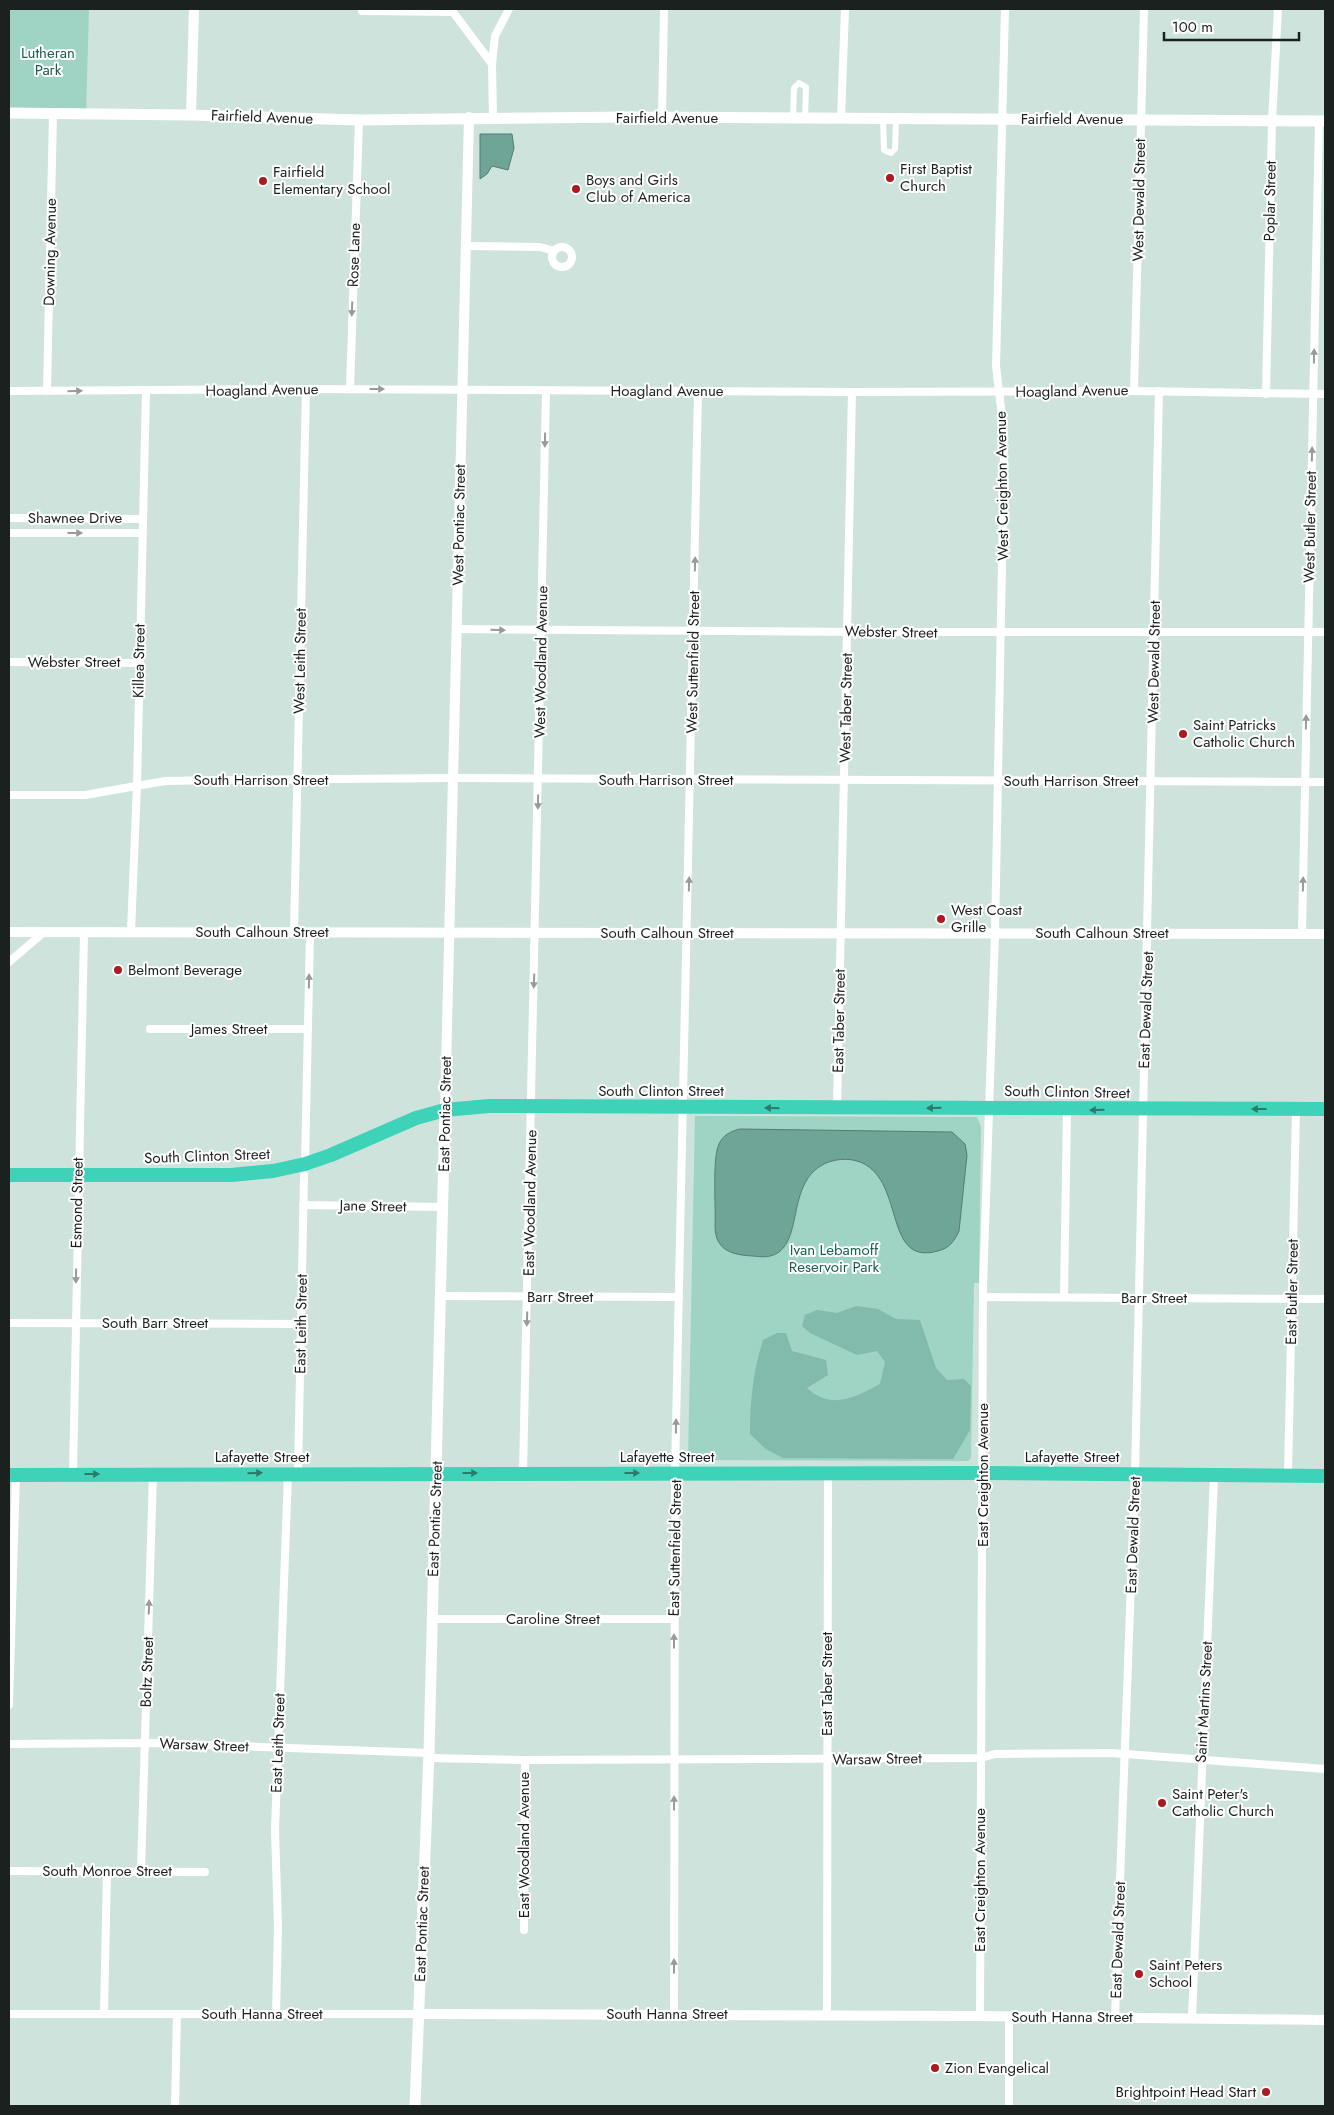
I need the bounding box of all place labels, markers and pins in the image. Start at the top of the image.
place label: First Baptist Church [900,158,972,197]
place label: Fairfield Elementary School [273,161,390,200]
place label: Boys and Girls Club of America [586,169,690,208]
marker: First Baptist Church [884,172,896,184]
marker: Fairfield Elementary School [257,175,269,187]
marker: Boys and Girls Club of America [570,183,582,195]
place label: Saint Patricks Catholic Church [1193,714,1295,753]
marker: Saint Patricks Catholic Church [1177,728,1189,740]
place label: West Coast Grille [951,899,1022,938]
marker: West Coast Grille [935,913,947,925]
place label: Belmont Beverage [128,959,242,981]
marker: Belmont Beverage [112,964,124,976]
place label: Saint Peter's Catholic Church [1172,1783,1274,1822]
marker: Saint Peter's Catholic Church [1156,1797,1168,1809]
place label: Saint Peters School [1149,1954,1222,1993]
marker: Saint Peters School [1133,1968,1145,1980]
place label: Zion Evangelical [945,2057,1049,2079]
marker: Zion Evangelical [929,2062,941,2074]
place label: Brightpoint Head Start [1115,2081,1256,2103]
marker: Brightpoint Head Start [1260,2086,1272,2098]

